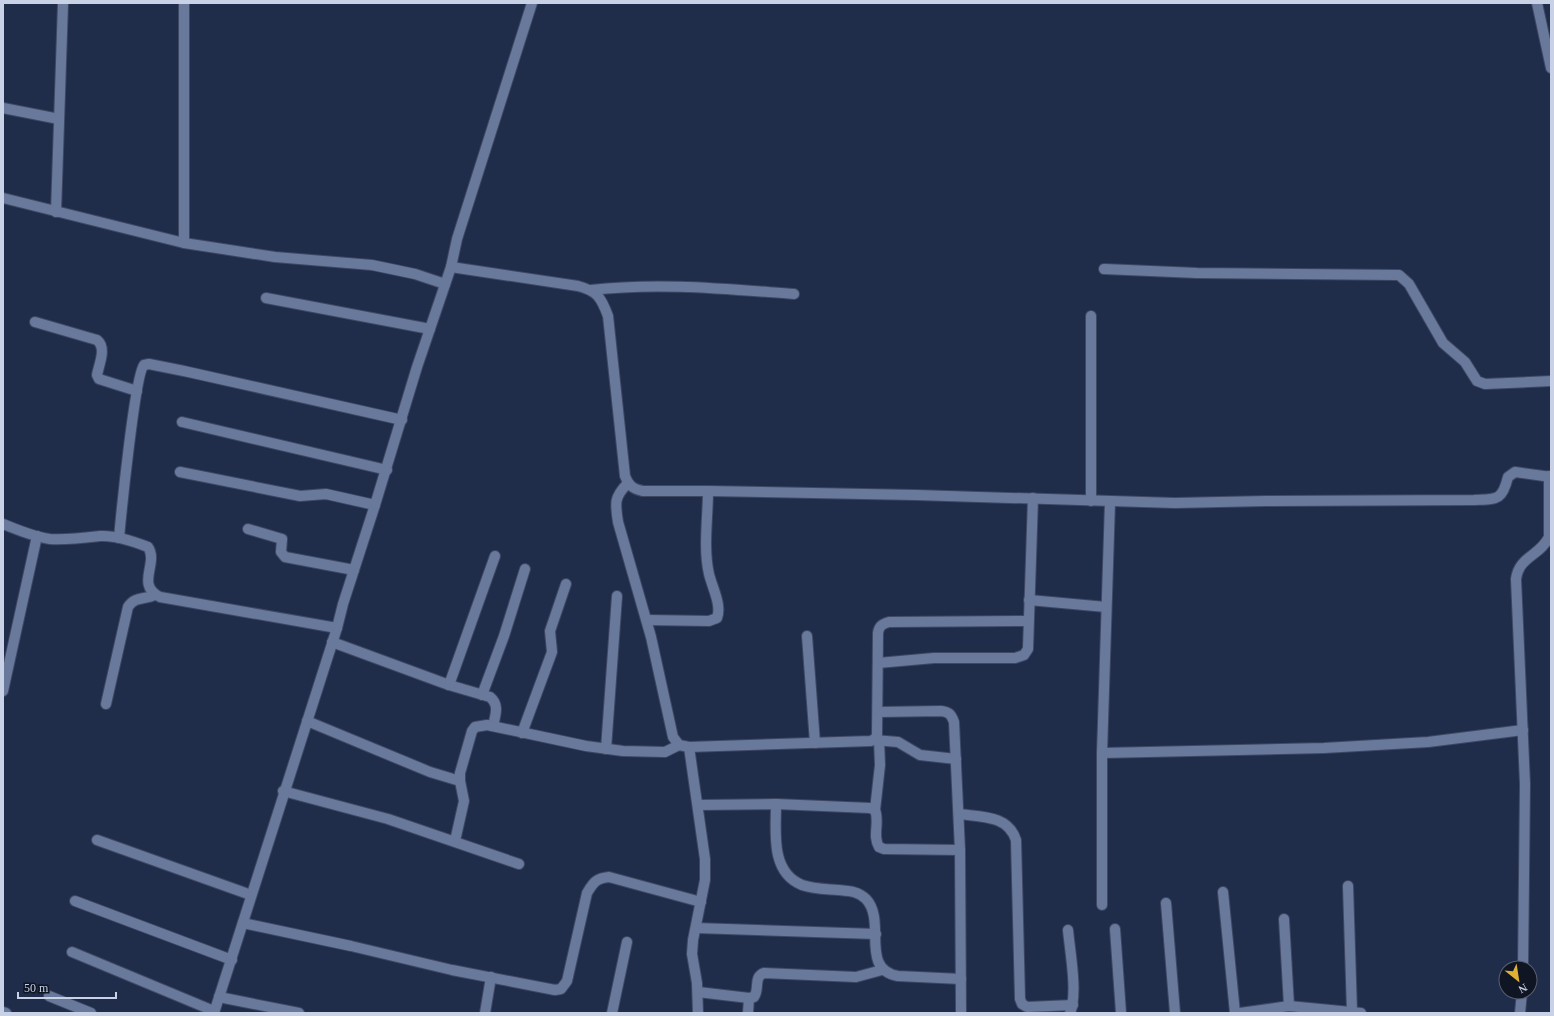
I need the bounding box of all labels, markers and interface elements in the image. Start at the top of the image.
north arrow [1498,960,1538,1000]
scale bar [18,974,116,1000]
text: 50 m [24,981,49,995]
text: N [1517,981,1529,996]

